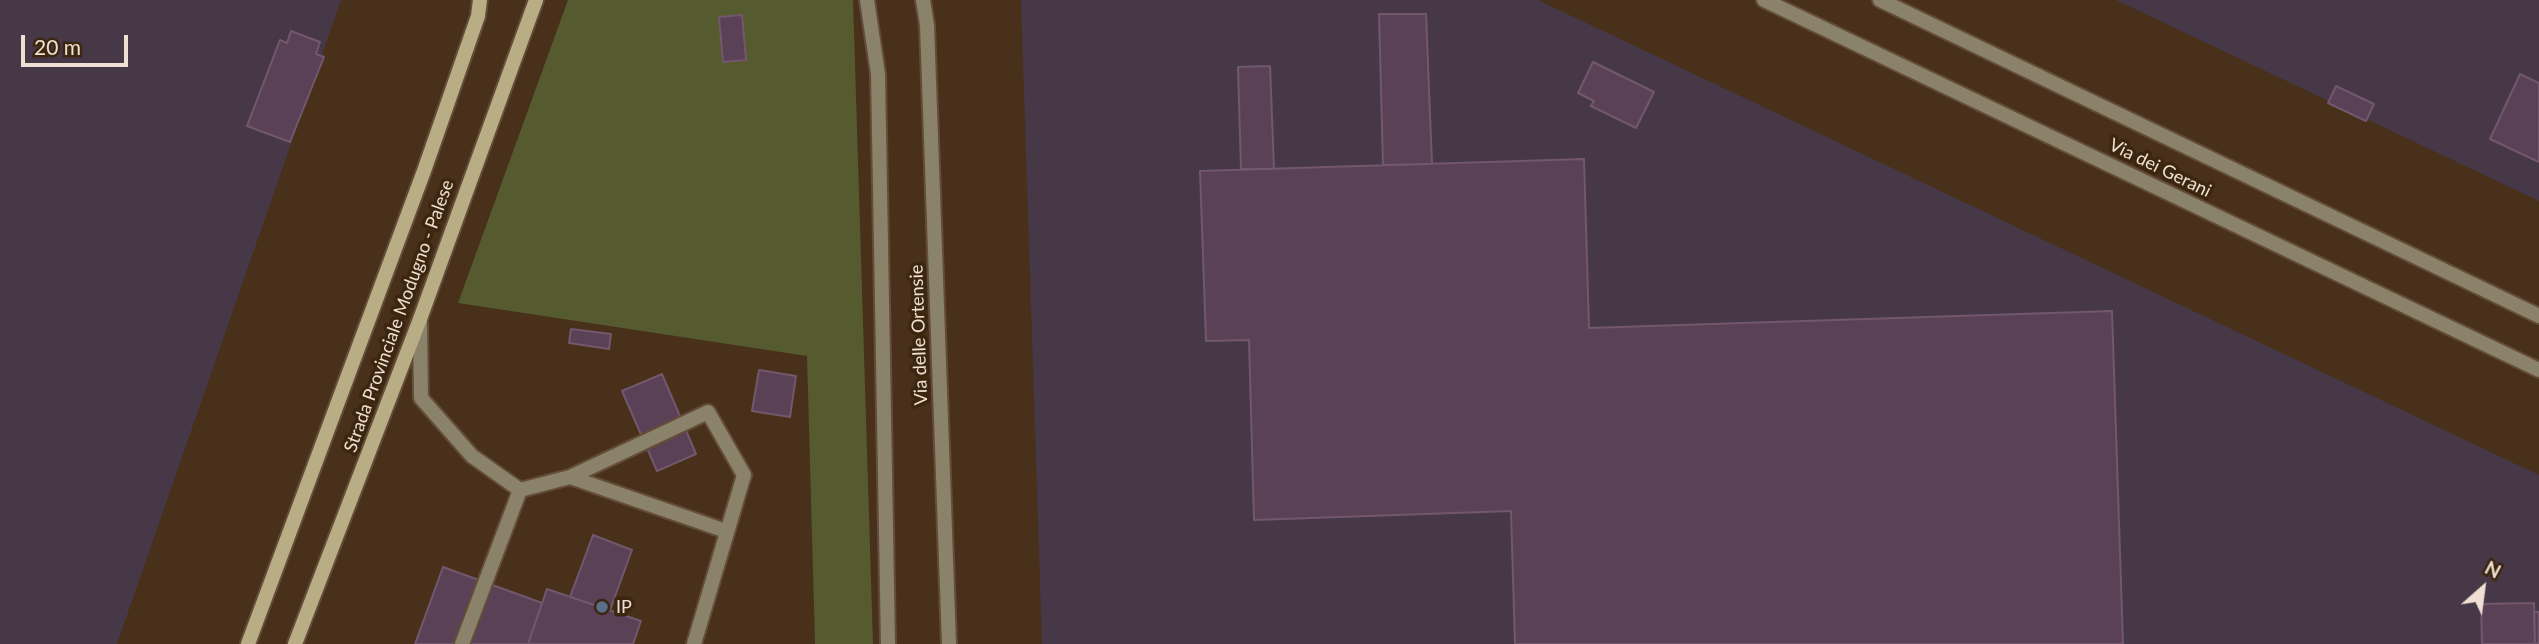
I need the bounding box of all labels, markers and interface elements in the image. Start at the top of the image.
scale bar [24,21,131,65]
text: 20 m [34,34,81,59]
street label: Via dei Gerani [2105,134,2215,202]
street label: Strada Provinciale Modugno - Palese [340,177,458,455]
street label: Via delle Ortensie [906,264,932,406]
north arrow [2448,553,2518,623]
text: N [2481,555,2505,583]
place label: IP [616,596,632,618]
marker: IP [594,599,610,615]

